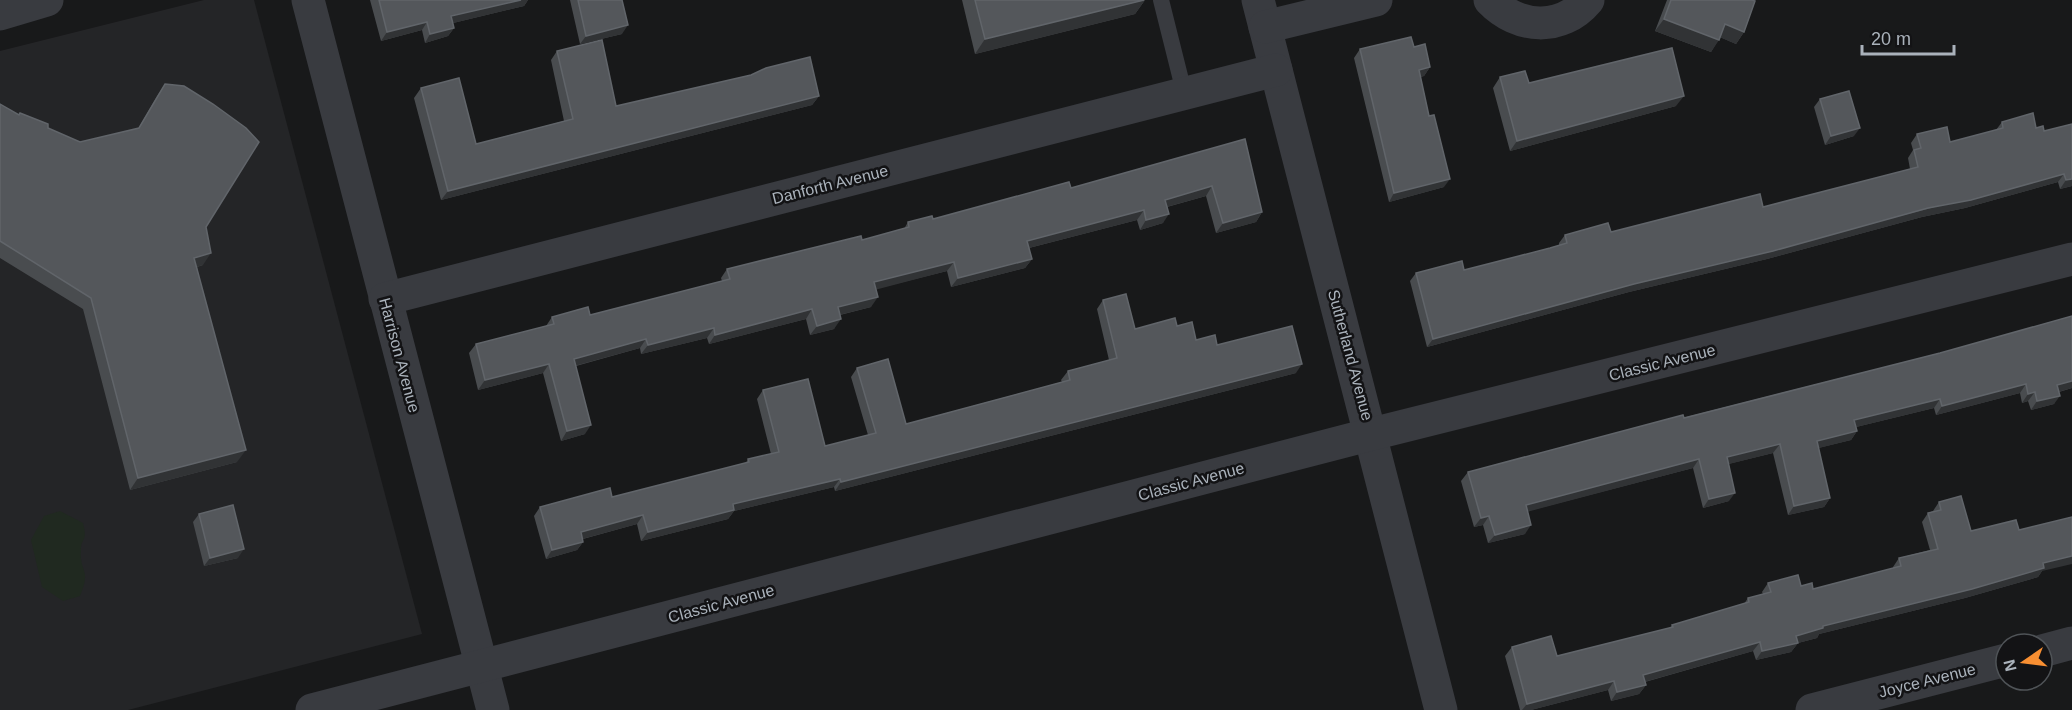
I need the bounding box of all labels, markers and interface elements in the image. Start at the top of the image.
scale bar [1862,18,1954,56]
text: 20 m [1871,29,1911,49]
street label: Danforth Avenue [770,162,890,207]
street label: Sutherland Avenue [1325,288,1376,423]
street label: Harrison Avenue [376,296,423,414]
street label: Classic Avenue [1607,341,1717,384]
street label: Classic Avenue [1136,459,1246,504]
street label: Classic Avenue [666,581,776,626]
north arrow [1994,632,2054,692]
text: N [2000,658,2020,673]
street label: Joyce Avenue [1877,660,1977,701]

